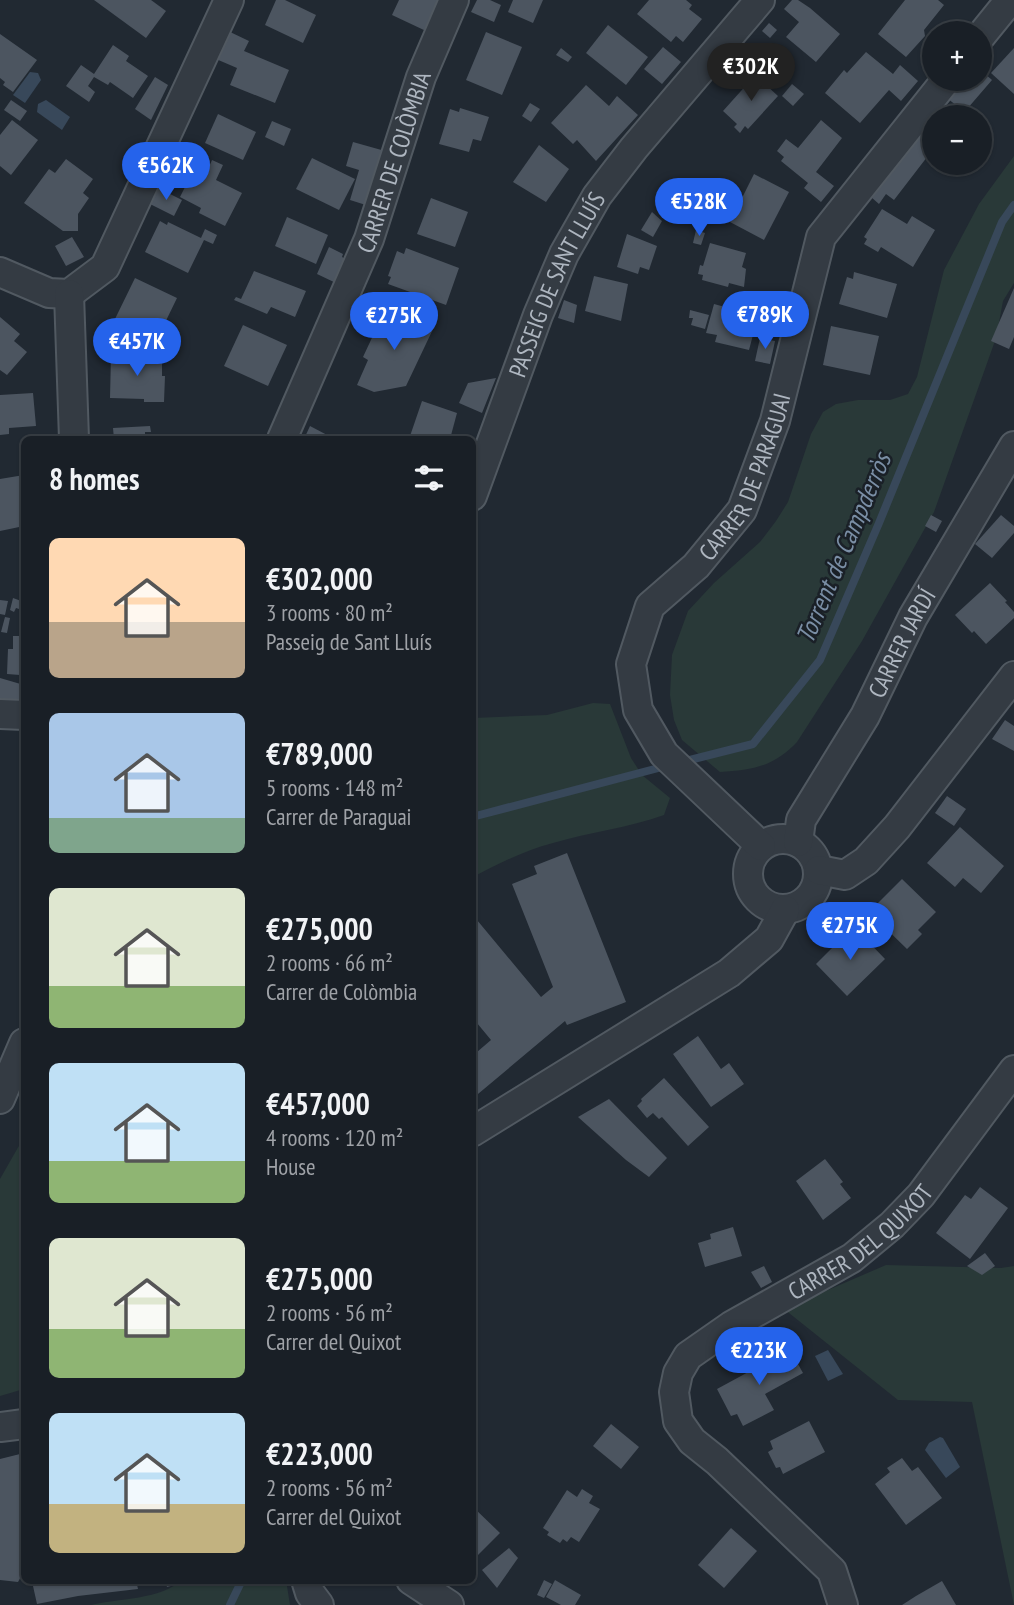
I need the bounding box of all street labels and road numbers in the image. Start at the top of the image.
street label: CARRER DE COLÒMBIA [349,67,438,258]
street label: PASSEIG DE SANT LLUÍS [501,186,612,381]
street label: CARRER DE PARAGUAI [692,390,797,567]
street label: CARRER JARDÍ [861,582,942,703]
street label: CARRER DEL QUIXOT [782,1178,939,1306]

